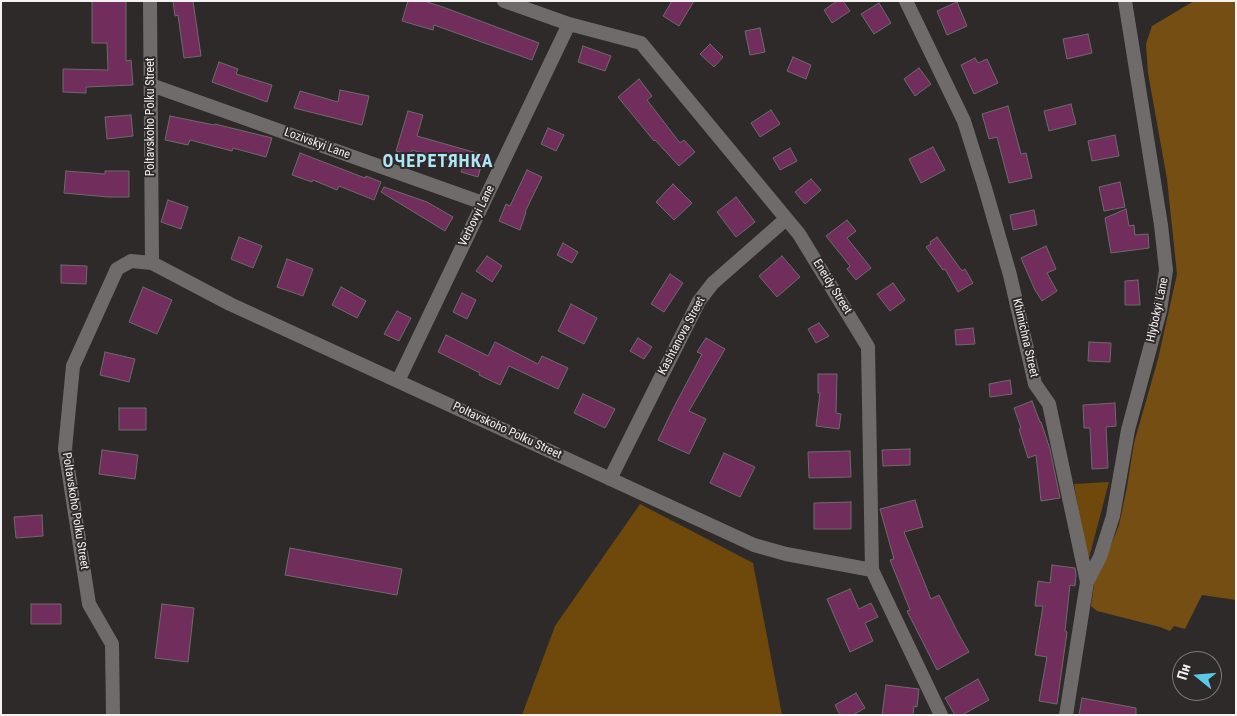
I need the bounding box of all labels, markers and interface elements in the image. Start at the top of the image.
street label: Poltavskoho Polku Street [144,58,158,176]
street label: Lozivskyi Lane [282,125,352,163]
district label: ОЧЕРЕТЯНКА [381,151,495,173]
street label: Verbovyi Lane [456,183,498,249]
street label: Eneidy Street [809,257,855,317]
street label: Hlybokyi Lane [1144,276,1172,344]
street label: Kashtanova Street [655,295,709,377]
street label: Khimichna Street [1009,297,1041,379]
street label: Poltavskoho Polku Street [450,399,564,463]
street label: Poltavskoho Polku Street [59,451,91,571]
north arrow [1172,651,1222,701]
text: Пн [1174,662,1194,682]

